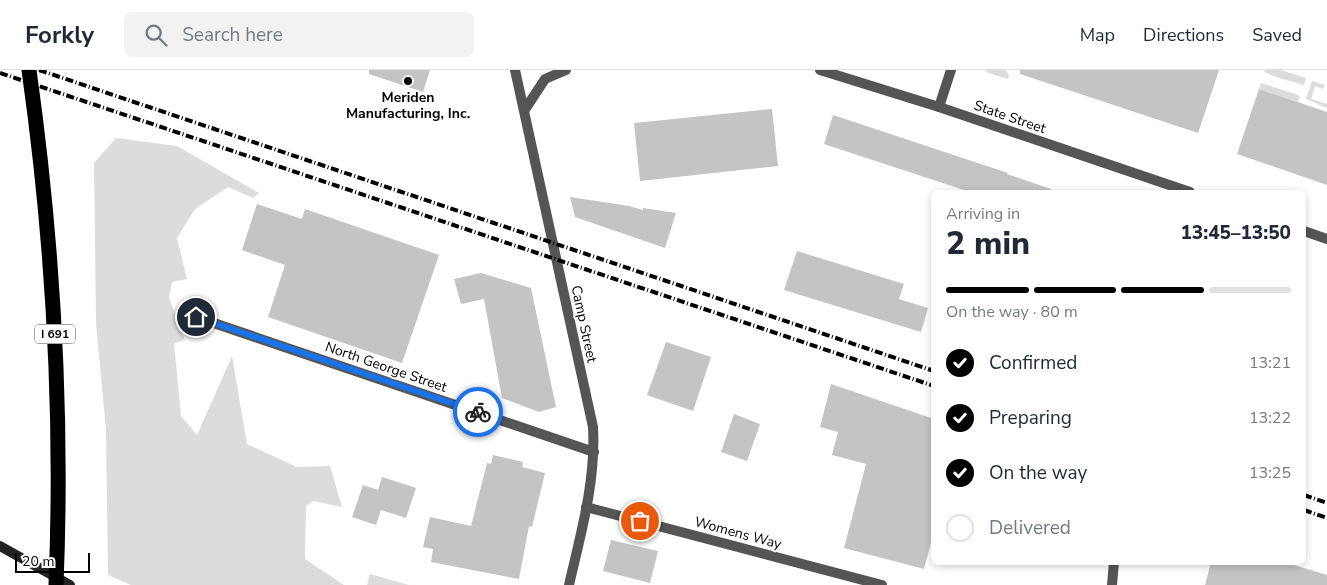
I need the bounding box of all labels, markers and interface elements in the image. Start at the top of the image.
search box [124,12,474,57]
text: Forkly [25,19,94,51]
icon: search [142,21,170,49]
text: Search here [182,22,283,48]
text: Map [1080,23,1115,47]
text: Directions [1143,23,1224,47]
text: Saved [1252,23,1302,47]
marker: Meriden Manufacturing, Inc. [402,75,414,87]
place label: Meriden Manufacturing, Inc. [346,88,470,123]
street label: State Street [971,96,1049,138]
text: Arriving in [946,203,1020,225]
text: 13:45–13:50 [1180,220,1291,246]
text: 2 min [946,222,1030,265]
street label: Camp Street [567,284,601,364]
pin [175,296,217,338]
text: On the way · 80 m [946,301,1078,323]
icon: home [182,303,210,331]
road number: I 691 [35,324,75,344]
street label: North George Street [323,337,450,397]
icon: check [946,349,974,377]
text: Confirmed [989,350,1077,376]
text: 13:21 [1249,352,1291,374]
courier [453,387,503,437]
icon: bike [464,398,492,426]
icon: check [946,404,974,432]
text: Preparing [989,405,1072,431]
text: 13:22 [1249,407,1291,429]
icon: check [946,459,974,487]
text: On the way [989,460,1087,486]
text: 13:25 [1249,462,1291,484]
pin [619,500,661,542]
icon: bag [626,507,654,535]
street label: Womens Way [692,512,784,554]
text: Delivered [989,515,1071,541]
scale bar [15,550,90,573]
text: 20 m [22,552,54,571]

